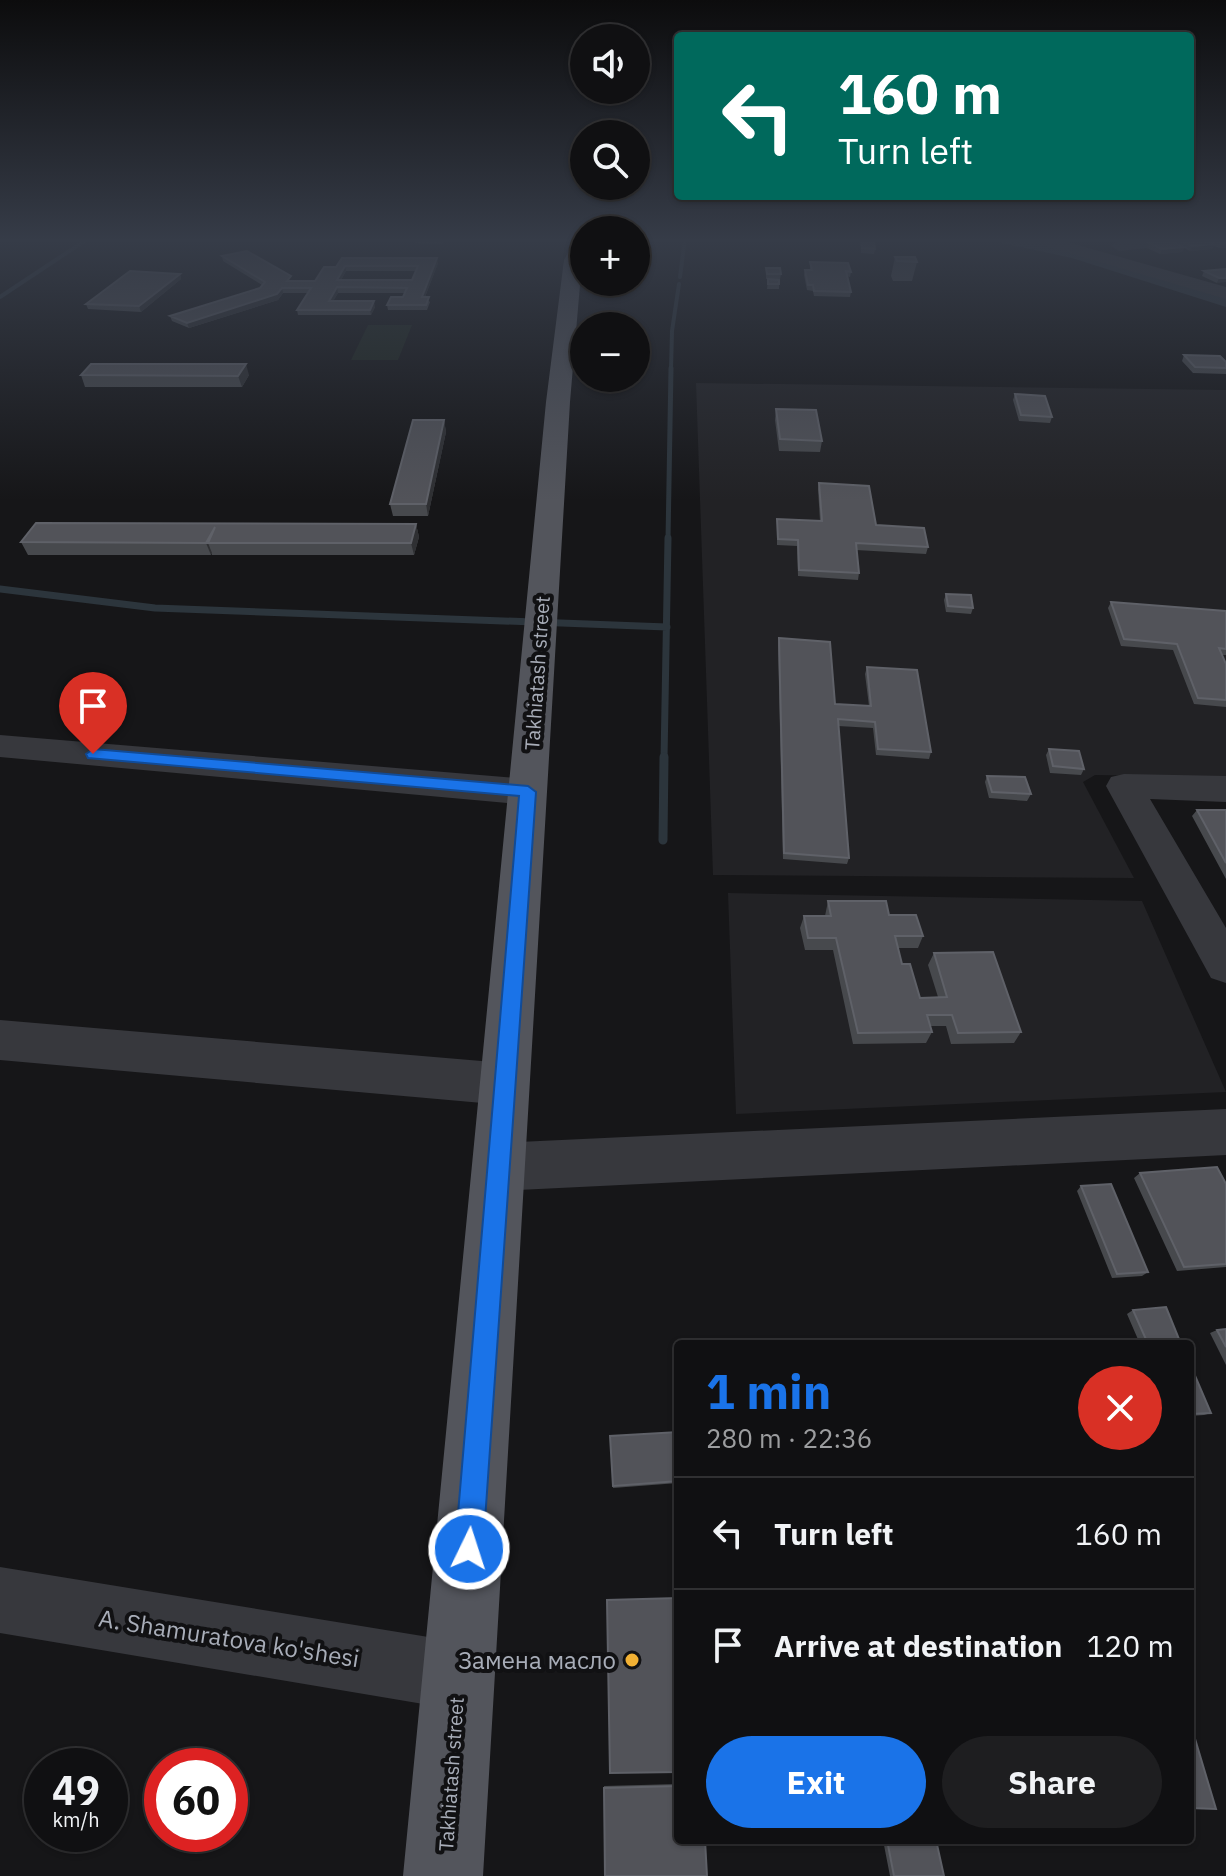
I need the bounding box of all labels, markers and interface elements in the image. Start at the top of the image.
map controls [570,24,650,392]
button: sound [570,24,650,104]
text: 160 m [838,57,1002,129]
icon: left [706,64,810,168]
button: search [570,120,650,200]
text: Turn left [838,127,973,174]
button: + [570,216,650,296]
button: − [570,312,650,392]
street label: Takhiatash street [518,595,556,751]
pin [59,672,127,754]
icon: arrive [71,684,115,728]
text: 1 min [706,1360,831,1422]
button: close [1078,1366,1162,1450]
text: 280 m · 22:36 [706,1421,872,1455]
position arrow [427,1507,511,1591]
icon: left [706,1511,750,1555]
text: Turn left [774,1514,893,1553]
text: 160 m [1075,1514,1162,1553]
street label: A. Shamuratova ko'shesi [96,1602,362,1674]
icon: arrive [706,1623,750,1667]
text: Arrive at destination [774,1626,1062,1665]
text: 120 m [1086,1626,1174,1665]
place label: Замена масло [458,1644,616,1676]
marker: Замена масло [623,1651,641,1669]
street label: Takhiatash street [432,1696,470,1852]
button: Exit [706,1736,926,1828]
button: Share [942,1736,1162,1828]
speed limit sign: 60 [144,1748,248,1852]
text: 49 [52,1764,100,1816]
text: km/h [52,1806,100,1833]

